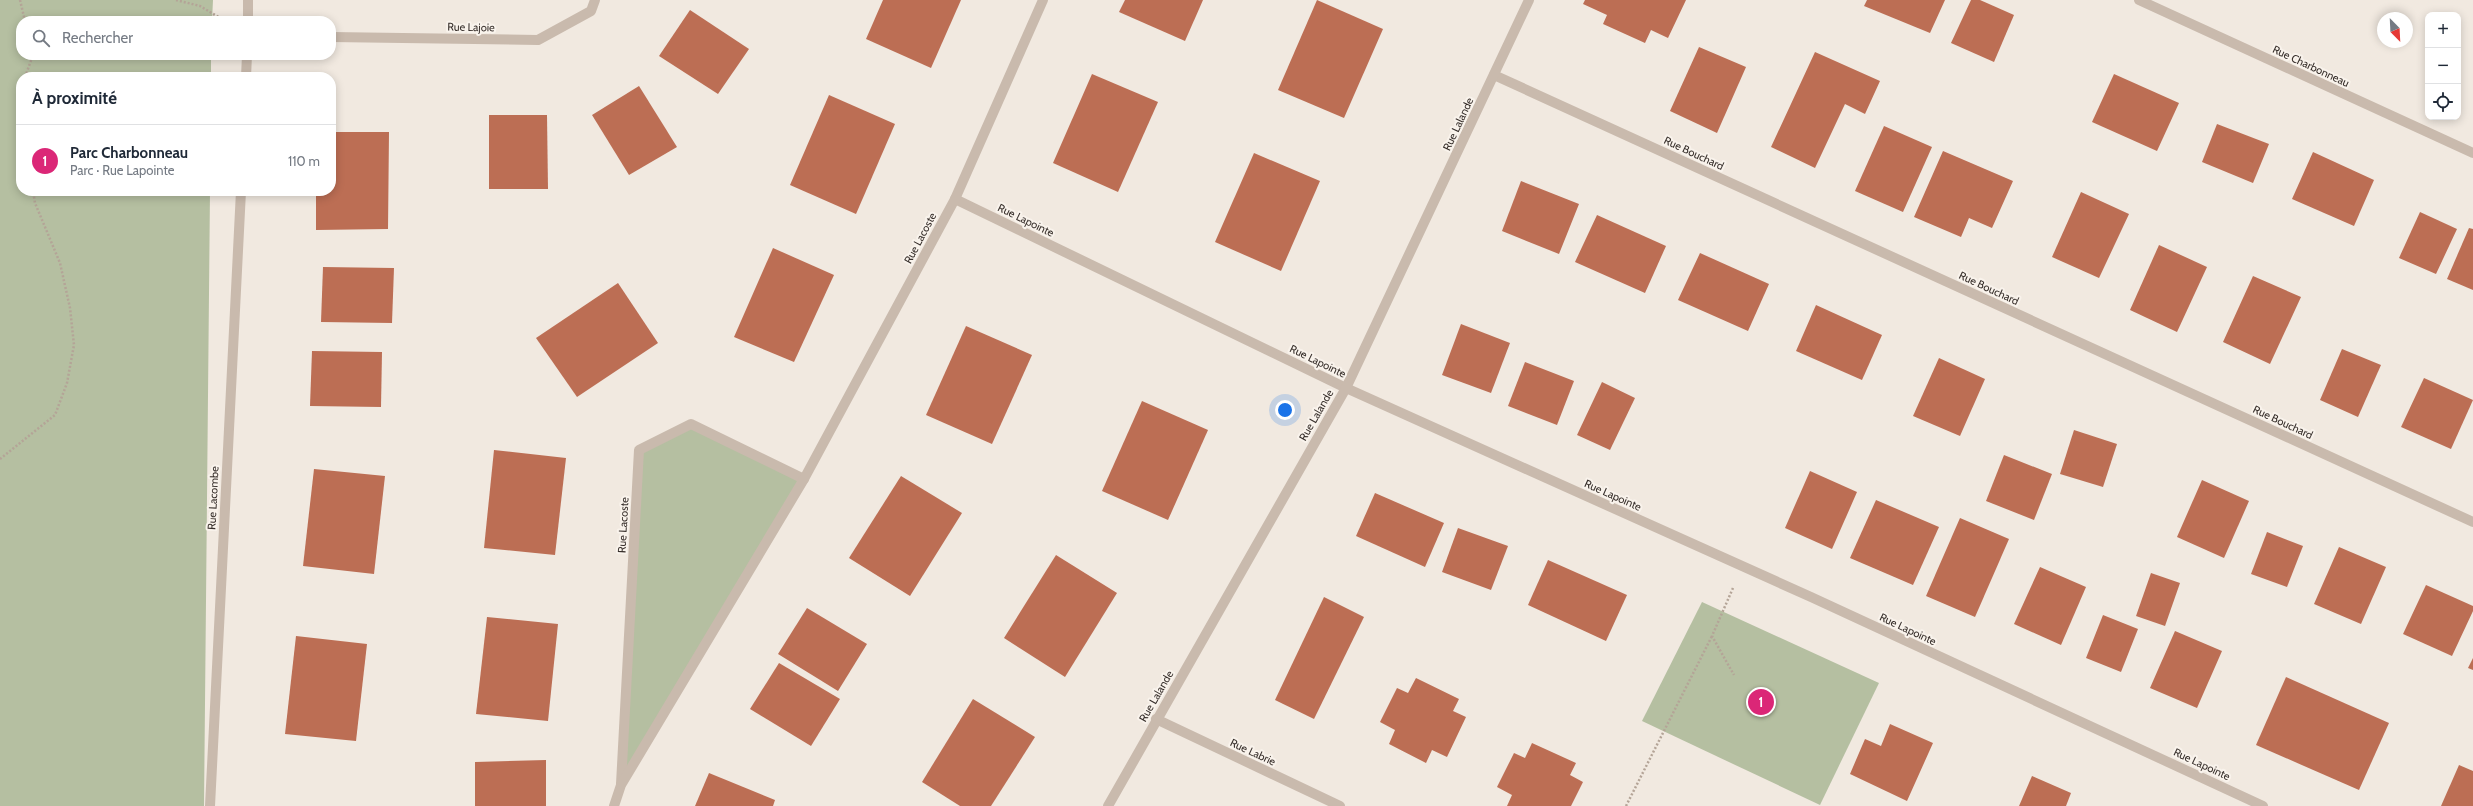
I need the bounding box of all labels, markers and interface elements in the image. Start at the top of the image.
north arrow [2377,12,2413,48]
map controls [2425,12,2461,120]
button: + [2425,12,2461,48]
search box [16,16,336,60]
street label: Rue Lajoie [447,20,495,34]
icon: search [30,27,52,49]
text: Rechercher [62,29,133,47]
street label: Rue Charbonneau [2270,42,2352,90]
button: − [2425,48,2461,84]
button: locate [2425,84,2461,120]
text: À proximité [32,88,117,108]
street label: Rue Lalande [1440,95,1477,153]
street label: Rue Bouchard [1662,133,1726,173]
text: Parc Charbonneau [70,144,188,162]
text: 1 [43,153,47,169]
text: 110 m [288,153,320,169]
text: Parc · Rue Lapointe [70,162,174,178]
street label: Rue Lapointe [996,200,1057,240]
street label: Rue Lacoste [901,210,939,266]
street label: Rue Bouchard [1957,268,2021,308]
street label: Rue Lapointe [1288,341,1349,381]
street label: Rue Lalande [1296,387,1336,443]
your location [1275,400,1295,420]
street label: Rue Bouchard [2251,402,2315,442]
street label: Rue Lacombe [204,466,222,530]
street label: Rue Lapointe [1582,476,1644,514]
street label: Rue Lacoste [615,496,631,553]
street label: Rue Lapointe [1877,610,1939,648]
street label: Rue Lalande [1136,668,1176,724]
pin: 1 [1748,687,1774,717]
street label: Rue Labrie [1228,735,1278,769]
street label: Rue Lapointe [2171,745,2233,783]

